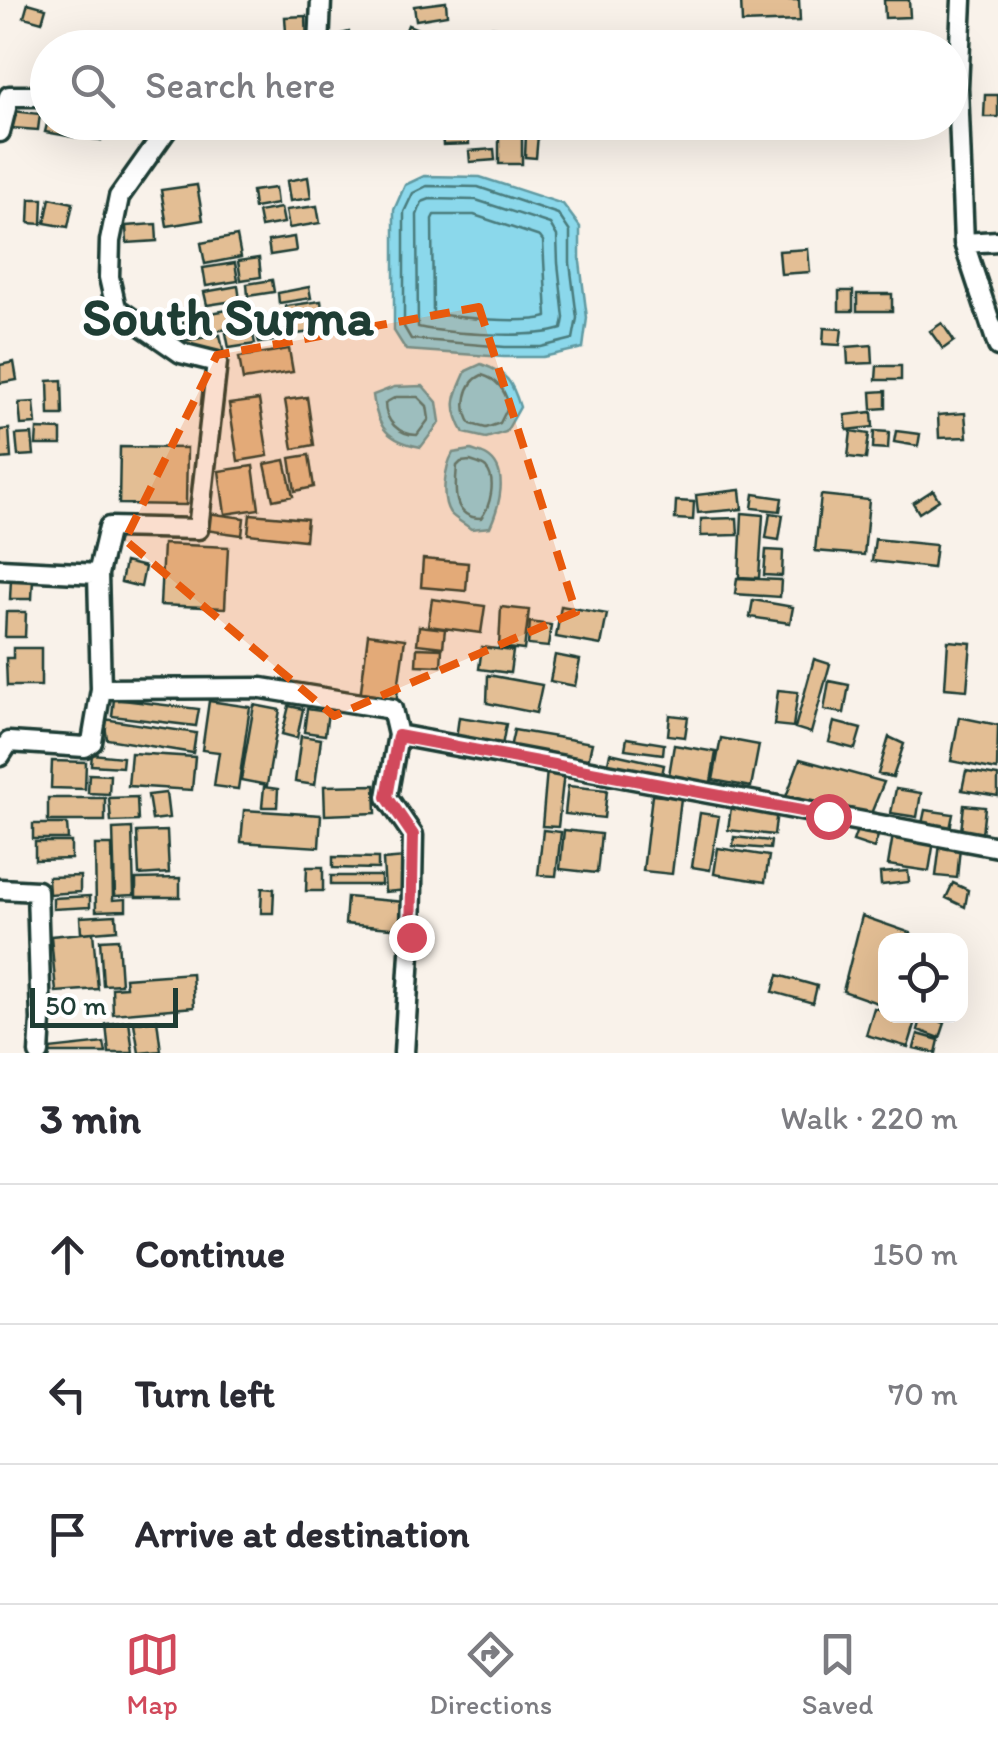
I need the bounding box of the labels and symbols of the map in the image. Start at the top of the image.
district label: South Surma [82,286,375,348]
route start [806,794,852,840]
route end [389,915,435,961]
scale bar [30,983,178,1028]

